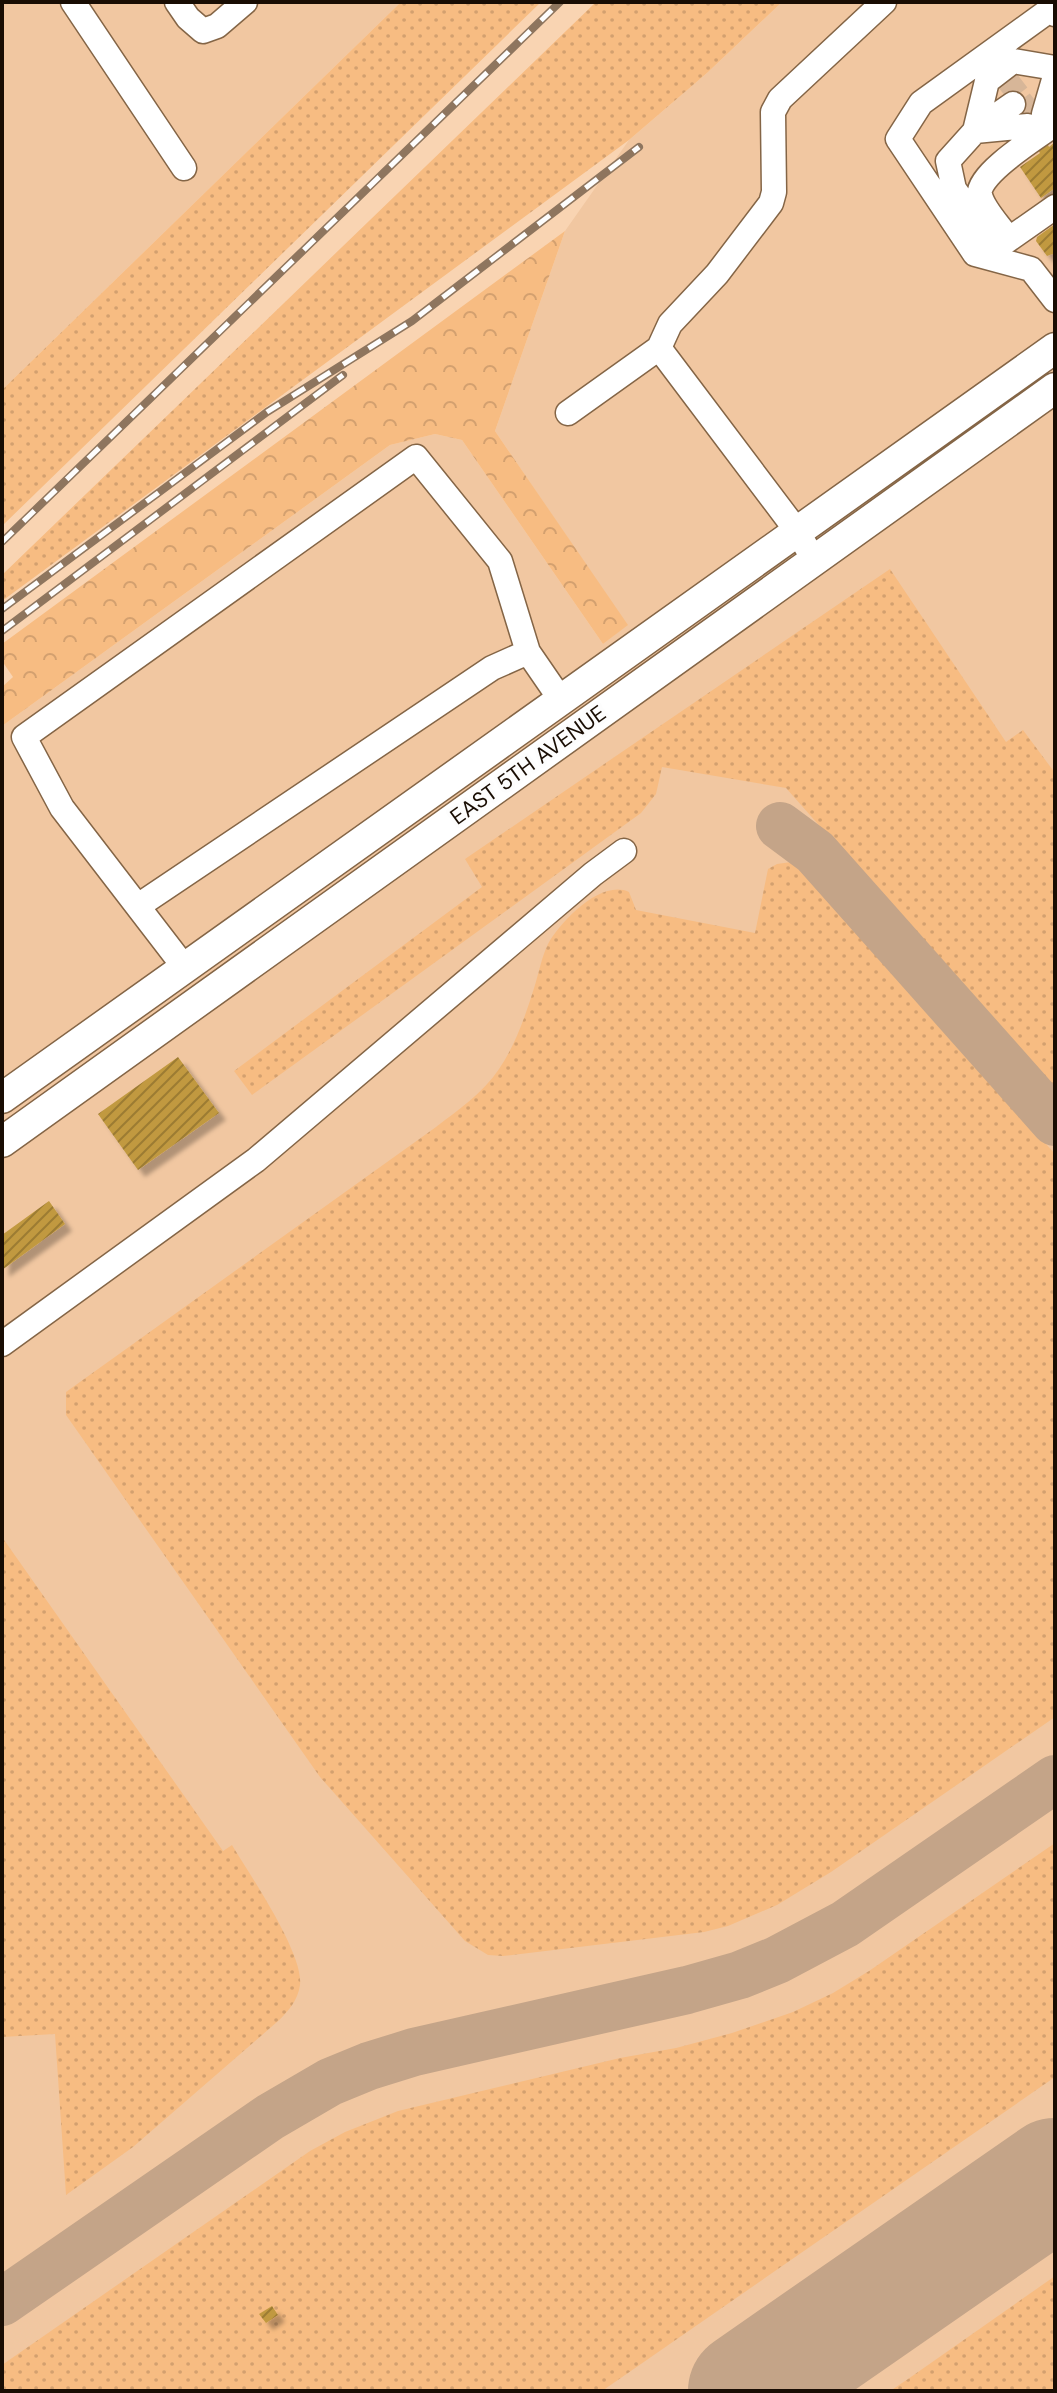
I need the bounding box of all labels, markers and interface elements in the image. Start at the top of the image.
street label: EAST 5TH AVENUE [444,699,612,831]

